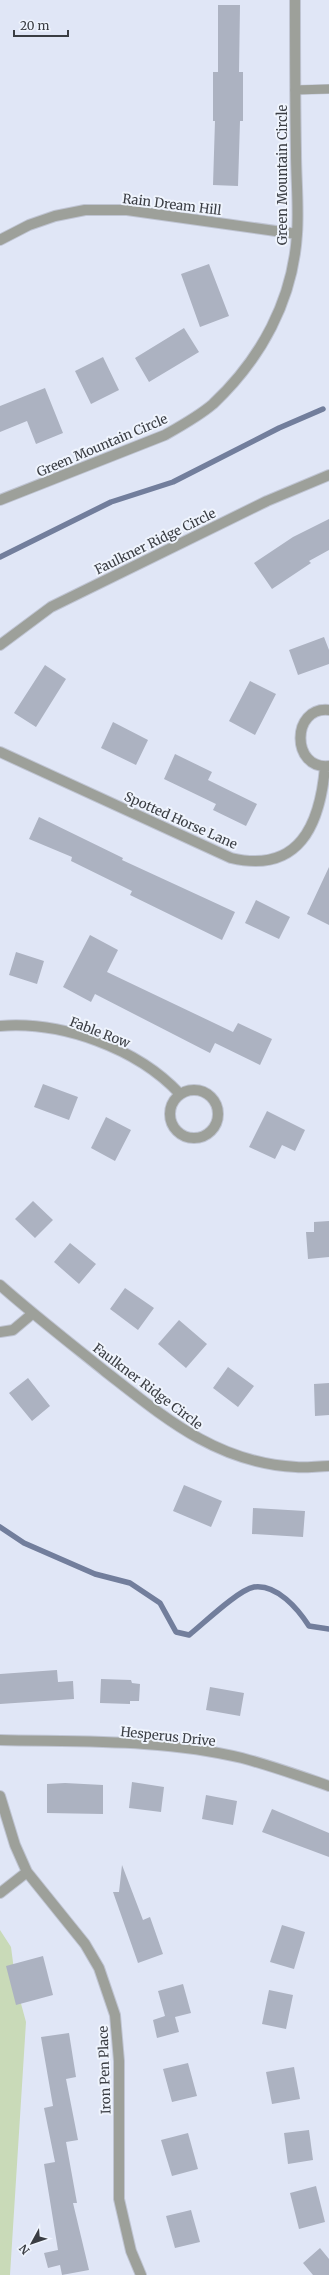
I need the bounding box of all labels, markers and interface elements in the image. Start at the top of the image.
scale bar [14,12,68,38]
text: 20 m [20,18,49,33]
street label: Green Mountain Circle [274,105,291,245]
street label: Rain Dream Hill [121,190,222,219]
street label: Green Mountain Circle [34,410,170,481]
street label: Faulkner Ridge Circle [92,505,219,578]
street label: Spotted Horse Lane [122,788,240,853]
street label: Fable Row [67,1013,133,1052]
street label: Faulkner Ridge Circle [89,1340,206,1433]
street label: Hesperus Drive [119,1723,217,1750]
street label: Iron Pen Place [94,2025,115,2115]
north arrow [12,2223,52,2263]
text: N [16,2241,32,2257]

